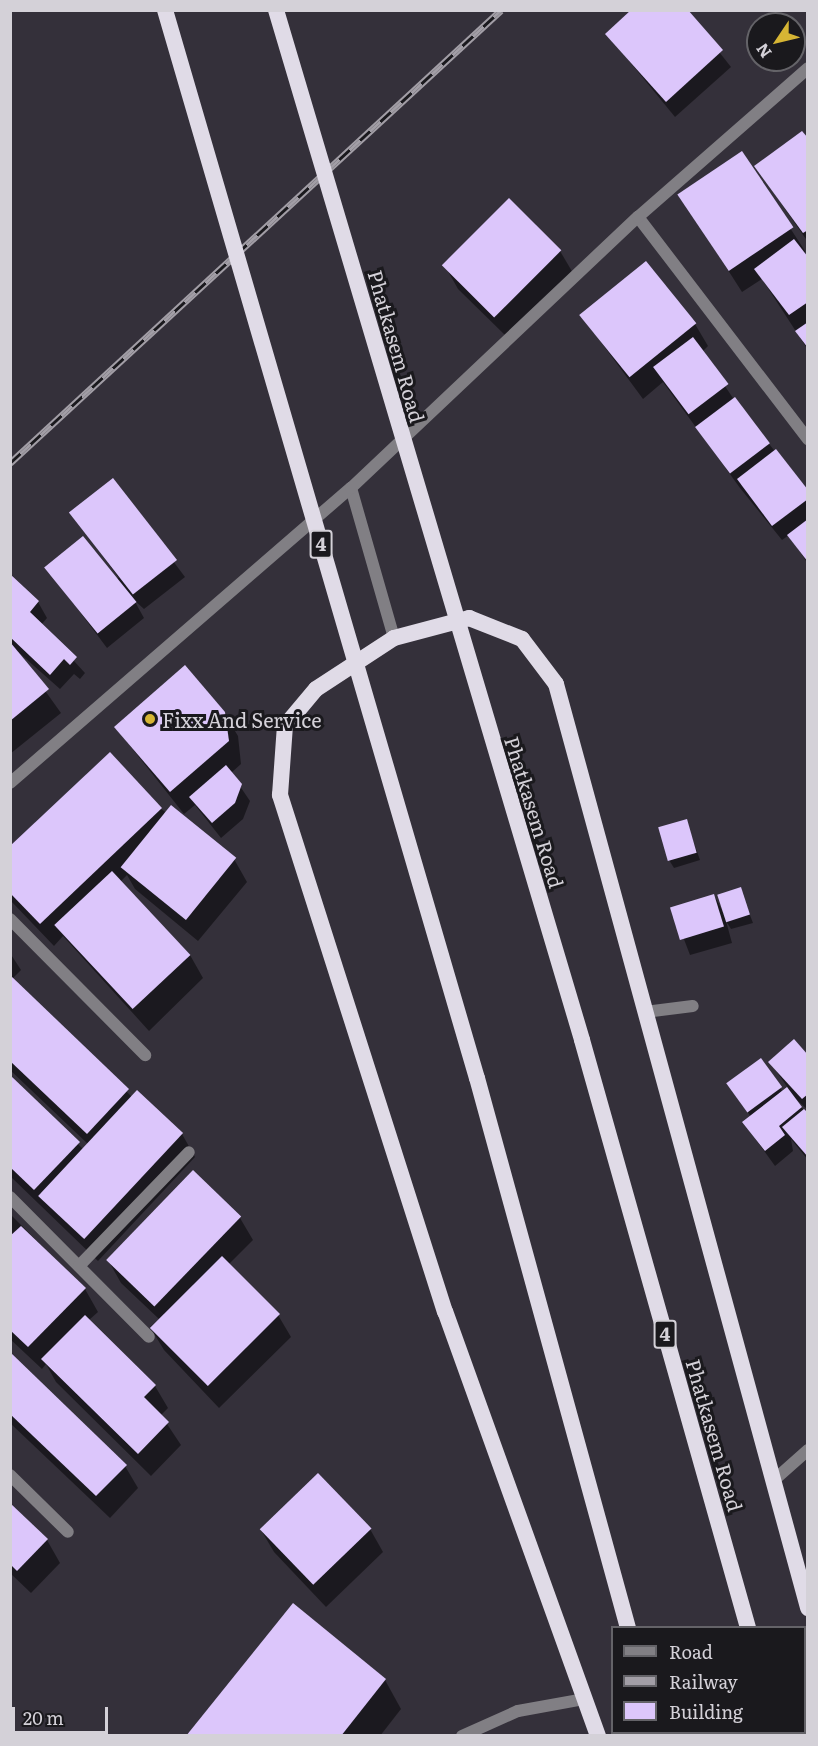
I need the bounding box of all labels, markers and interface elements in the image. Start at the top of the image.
north arrow [746,12,806,72]
text: N [749,39,777,64]
street label: Phatkasem Road [364,267,430,425]
road number: 4 [309,529,333,559]
place label: Fixx And Service [162,707,322,731]
marker: Fixx And Service [143,712,157,726]
street label: Phatkasem Road [501,733,569,891]
road number: 4 [653,1319,677,1349]
street label: Phatkasem Road [682,1356,748,1514]
legend [611,1626,806,1734]
text: Road [669,1638,713,1665]
text: Railway [669,1668,738,1695]
scale bar [15,1695,111,1733]
text: Building [669,1698,743,1725]
text: 20 m [23,1704,64,1731]

